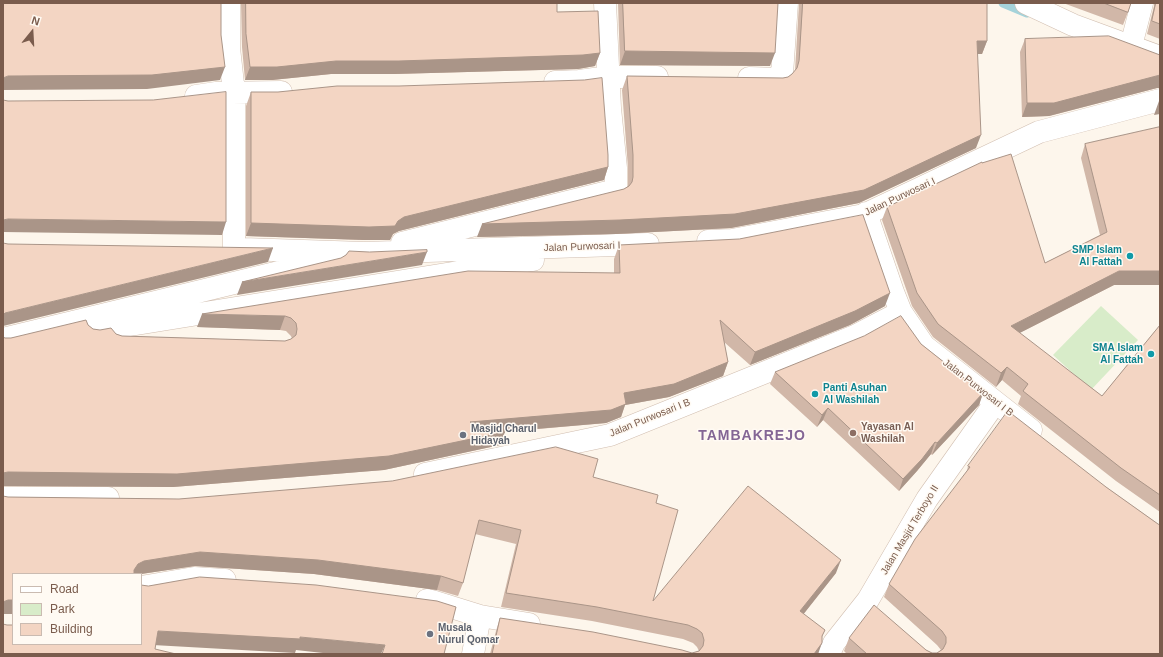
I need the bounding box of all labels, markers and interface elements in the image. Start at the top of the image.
north arrow [12,12,52,52]
text: N [30,14,41,28]
street label: Jalan Purwosari I [863,175,937,219]
street label: Jalan Purwosari I [543,240,621,254]
place label: SMP Islam Al Fattah [1072,244,1122,268]
marker: SMP Islam Al Fattah [1125,251,1135,261]
place label: SMA Islam Al Fattah [1092,342,1143,366]
marker: SMA Islam Al Fattah [1146,349,1156,359]
street label: Jalan Purwosari I B [940,357,1016,419]
place label: Panti Asuhan Al Washilah [823,382,887,406]
marker: Panti Asuhan Al Washilah [810,389,820,399]
street label: Jalan Purwosari I B [608,396,692,440]
place label: Yayasan Al Washilah [861,421,914,444]
place label: Masjid Charul Hidayah [471,423,537,446]
district label: TAMBAKREJO [698,428,806,444]
marker: Yayasan Al Washilah [848,428,858,438]
marker: Masjid Charul Hidayah [458,430,468,440]
street label: Jalan Masjid Terboyo II [879,483,941,577]
legend [12,573,142,645]
text: Road [50,582,79,596]
text: Park [50,602,75,616]
text: Building [50,622,93,636]
place label: Musala Nurul Qomar [438,622,499,646]
marker: Musala Nurul Qomar [425,629,435,639]

